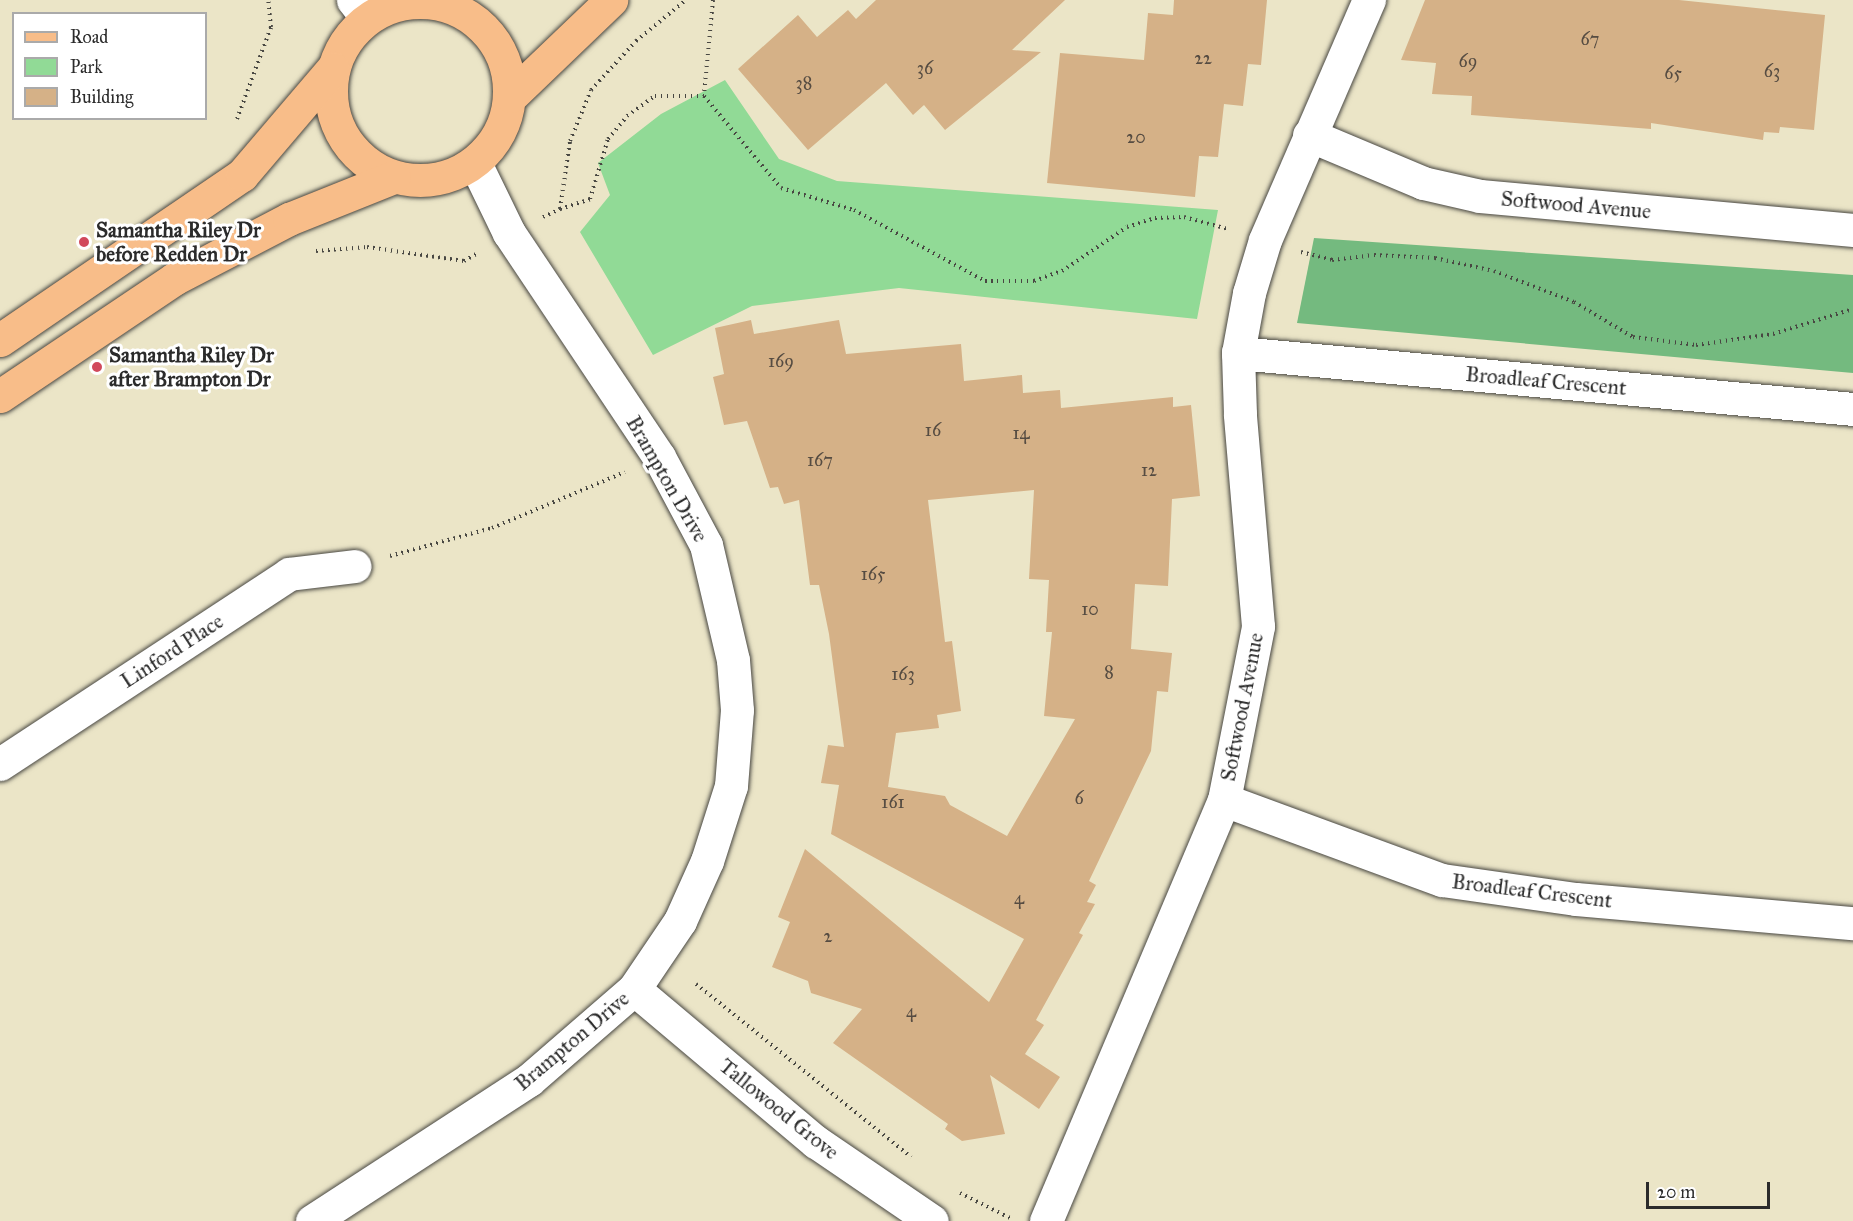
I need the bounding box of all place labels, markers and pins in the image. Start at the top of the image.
place label: Samantha Riley Dr before Redden Dr [96,217,261,267]
marker: Samantha Riley Dr before Redden Dr [77,235,91,249]
place label: Samantha Riley Dr after Brampton Dr [109,342,274,392]
marker: Samantha Riley Dr after Brampton Dr [90,360,104,374]

